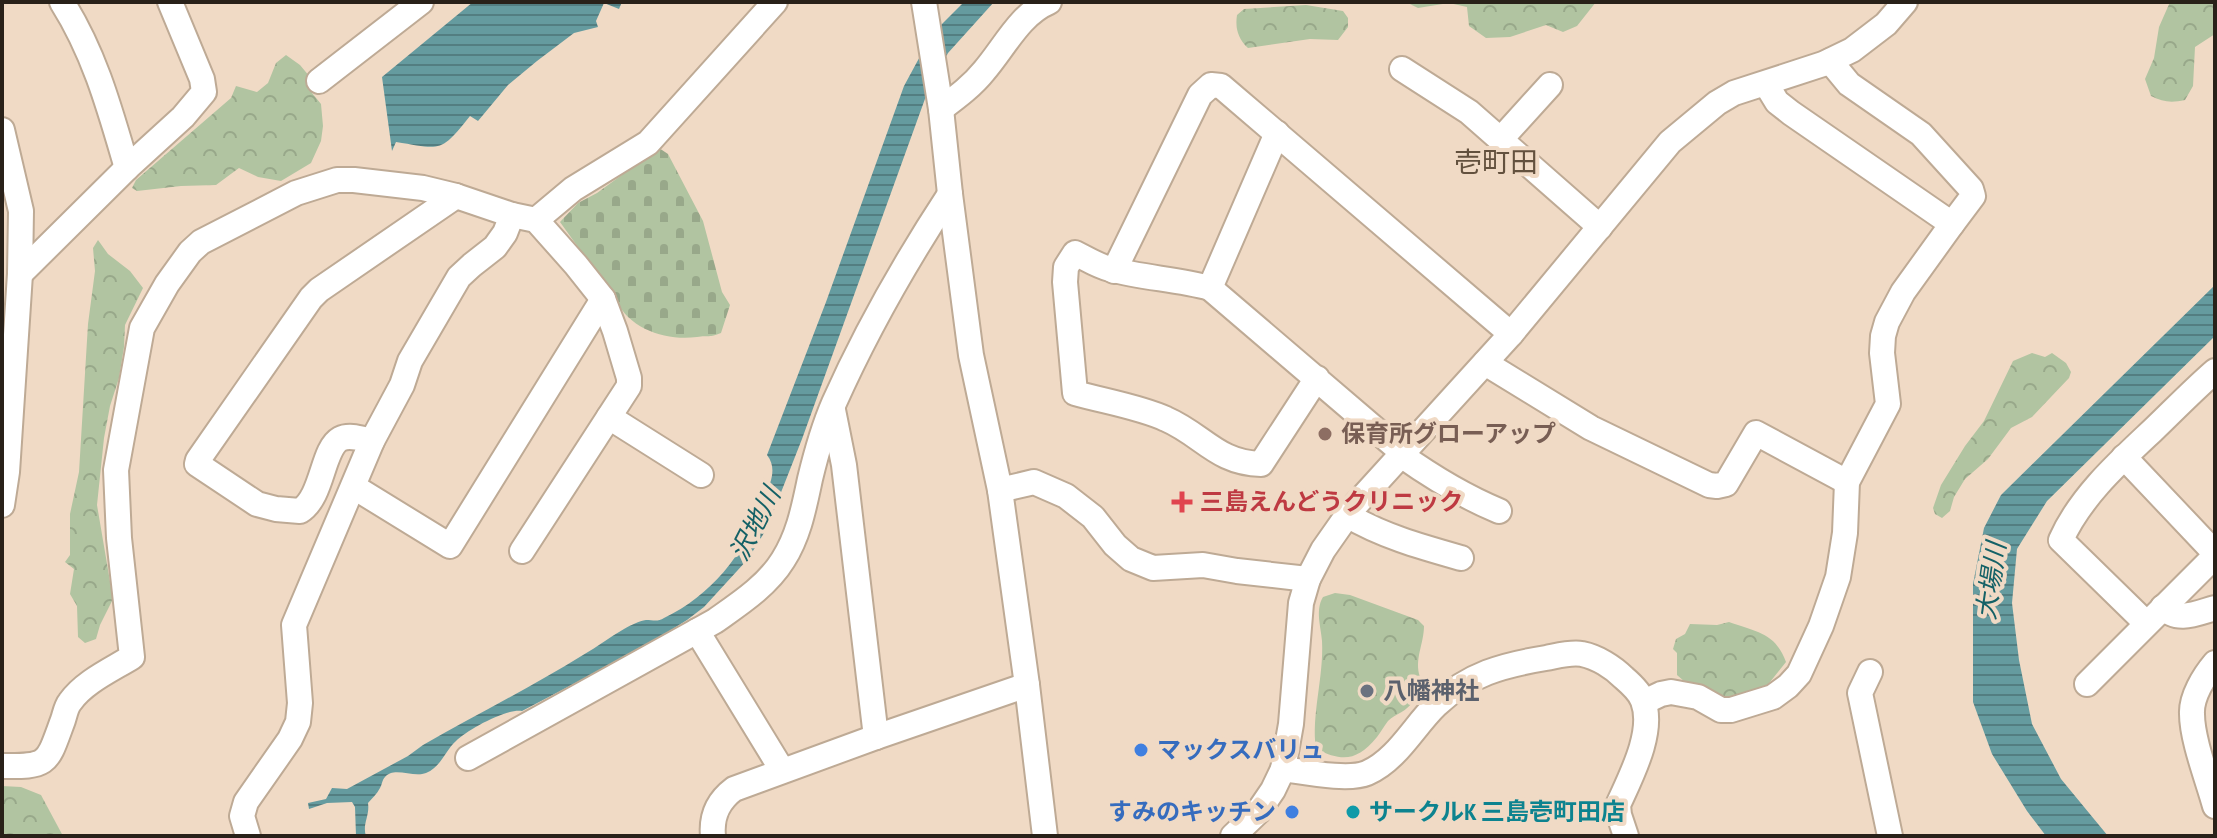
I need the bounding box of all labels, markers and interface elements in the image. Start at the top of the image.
district label: 壱町田 [1454,143,1538,180]
place label: 保育所グローアップ [1341,418,1556,449]
marker: 保育所グローアップ [1316,425,1334,443]
water label: 沢地川 [722,479,788,566]
place label: 三島えんどうクリニック [1200,486,1463,517]
marker: 三島えんどうクリニック [1171,491,1193,513]
water label: 大場川 [1969,537,2013,622]
place label: 八幡神社 [1383,675,1479,706]
marker: 八幡神社 [1358,682,1376,700]
place label: マックスバリュ [1157,734,1324,765]
marker: マックスバリュ [1132,741,1150,759]
place label: すみのキッチン [1108,796,1276,827]
place label: サークルK 三島壱町田店 [1369,796,1625,827]
marker: すみのキッチン [1283,803,1301,821]
marker: サークルK 三島壱町田店 [1344,803,1362,821]

